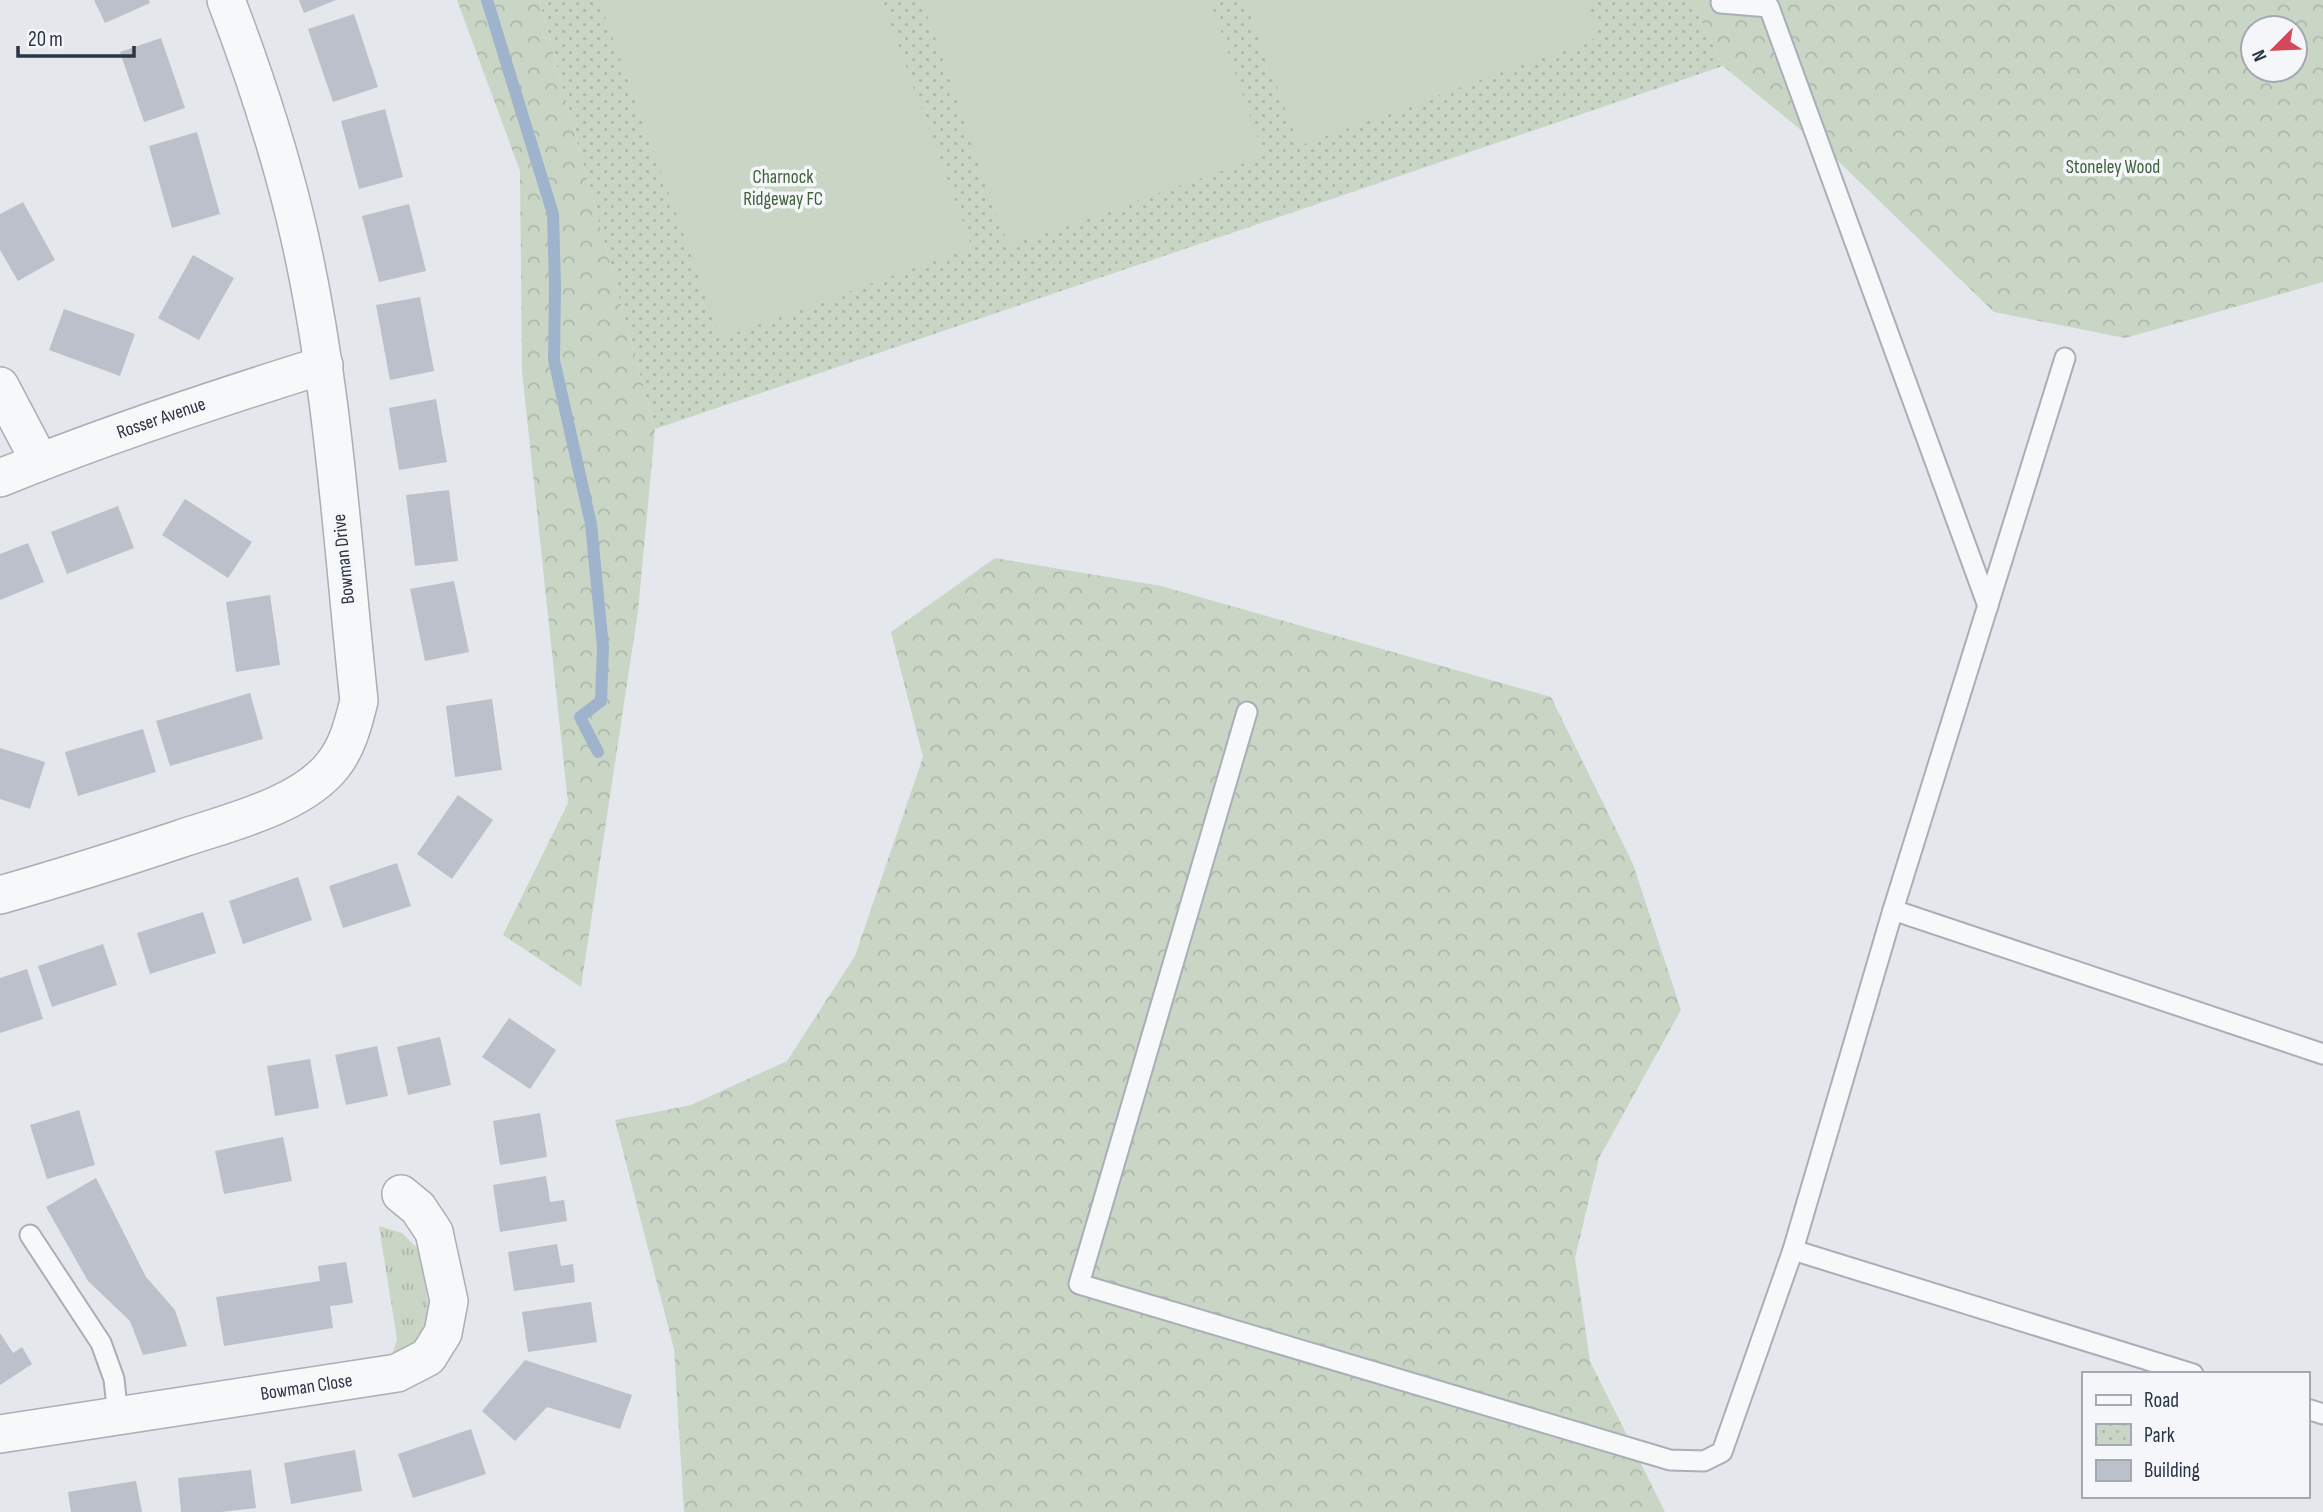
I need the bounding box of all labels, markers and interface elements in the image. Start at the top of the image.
scale bar [18,14,133,58]
north arrow [2239,14,2309,84]
text: 20 m [28,27,63,52]
text: N [2247,46,2272,65]
park label: Stoneley Wood [2066,156,2160,179]
park label: Charnock Ridgeway FC [743,166,823,211]
street label: Rosser Avenue [114,392,209,444]
street label: Bowman Drive [328,513,360,605]
street label: Bowman Close [259,1369,354,1405]
legend [2082,1372,2309,1498]
text: Road [2144,1388,2179,1413]
text: Park [2144,1423,2175,1448]
text: Building [2144,1458,2200,1483]

